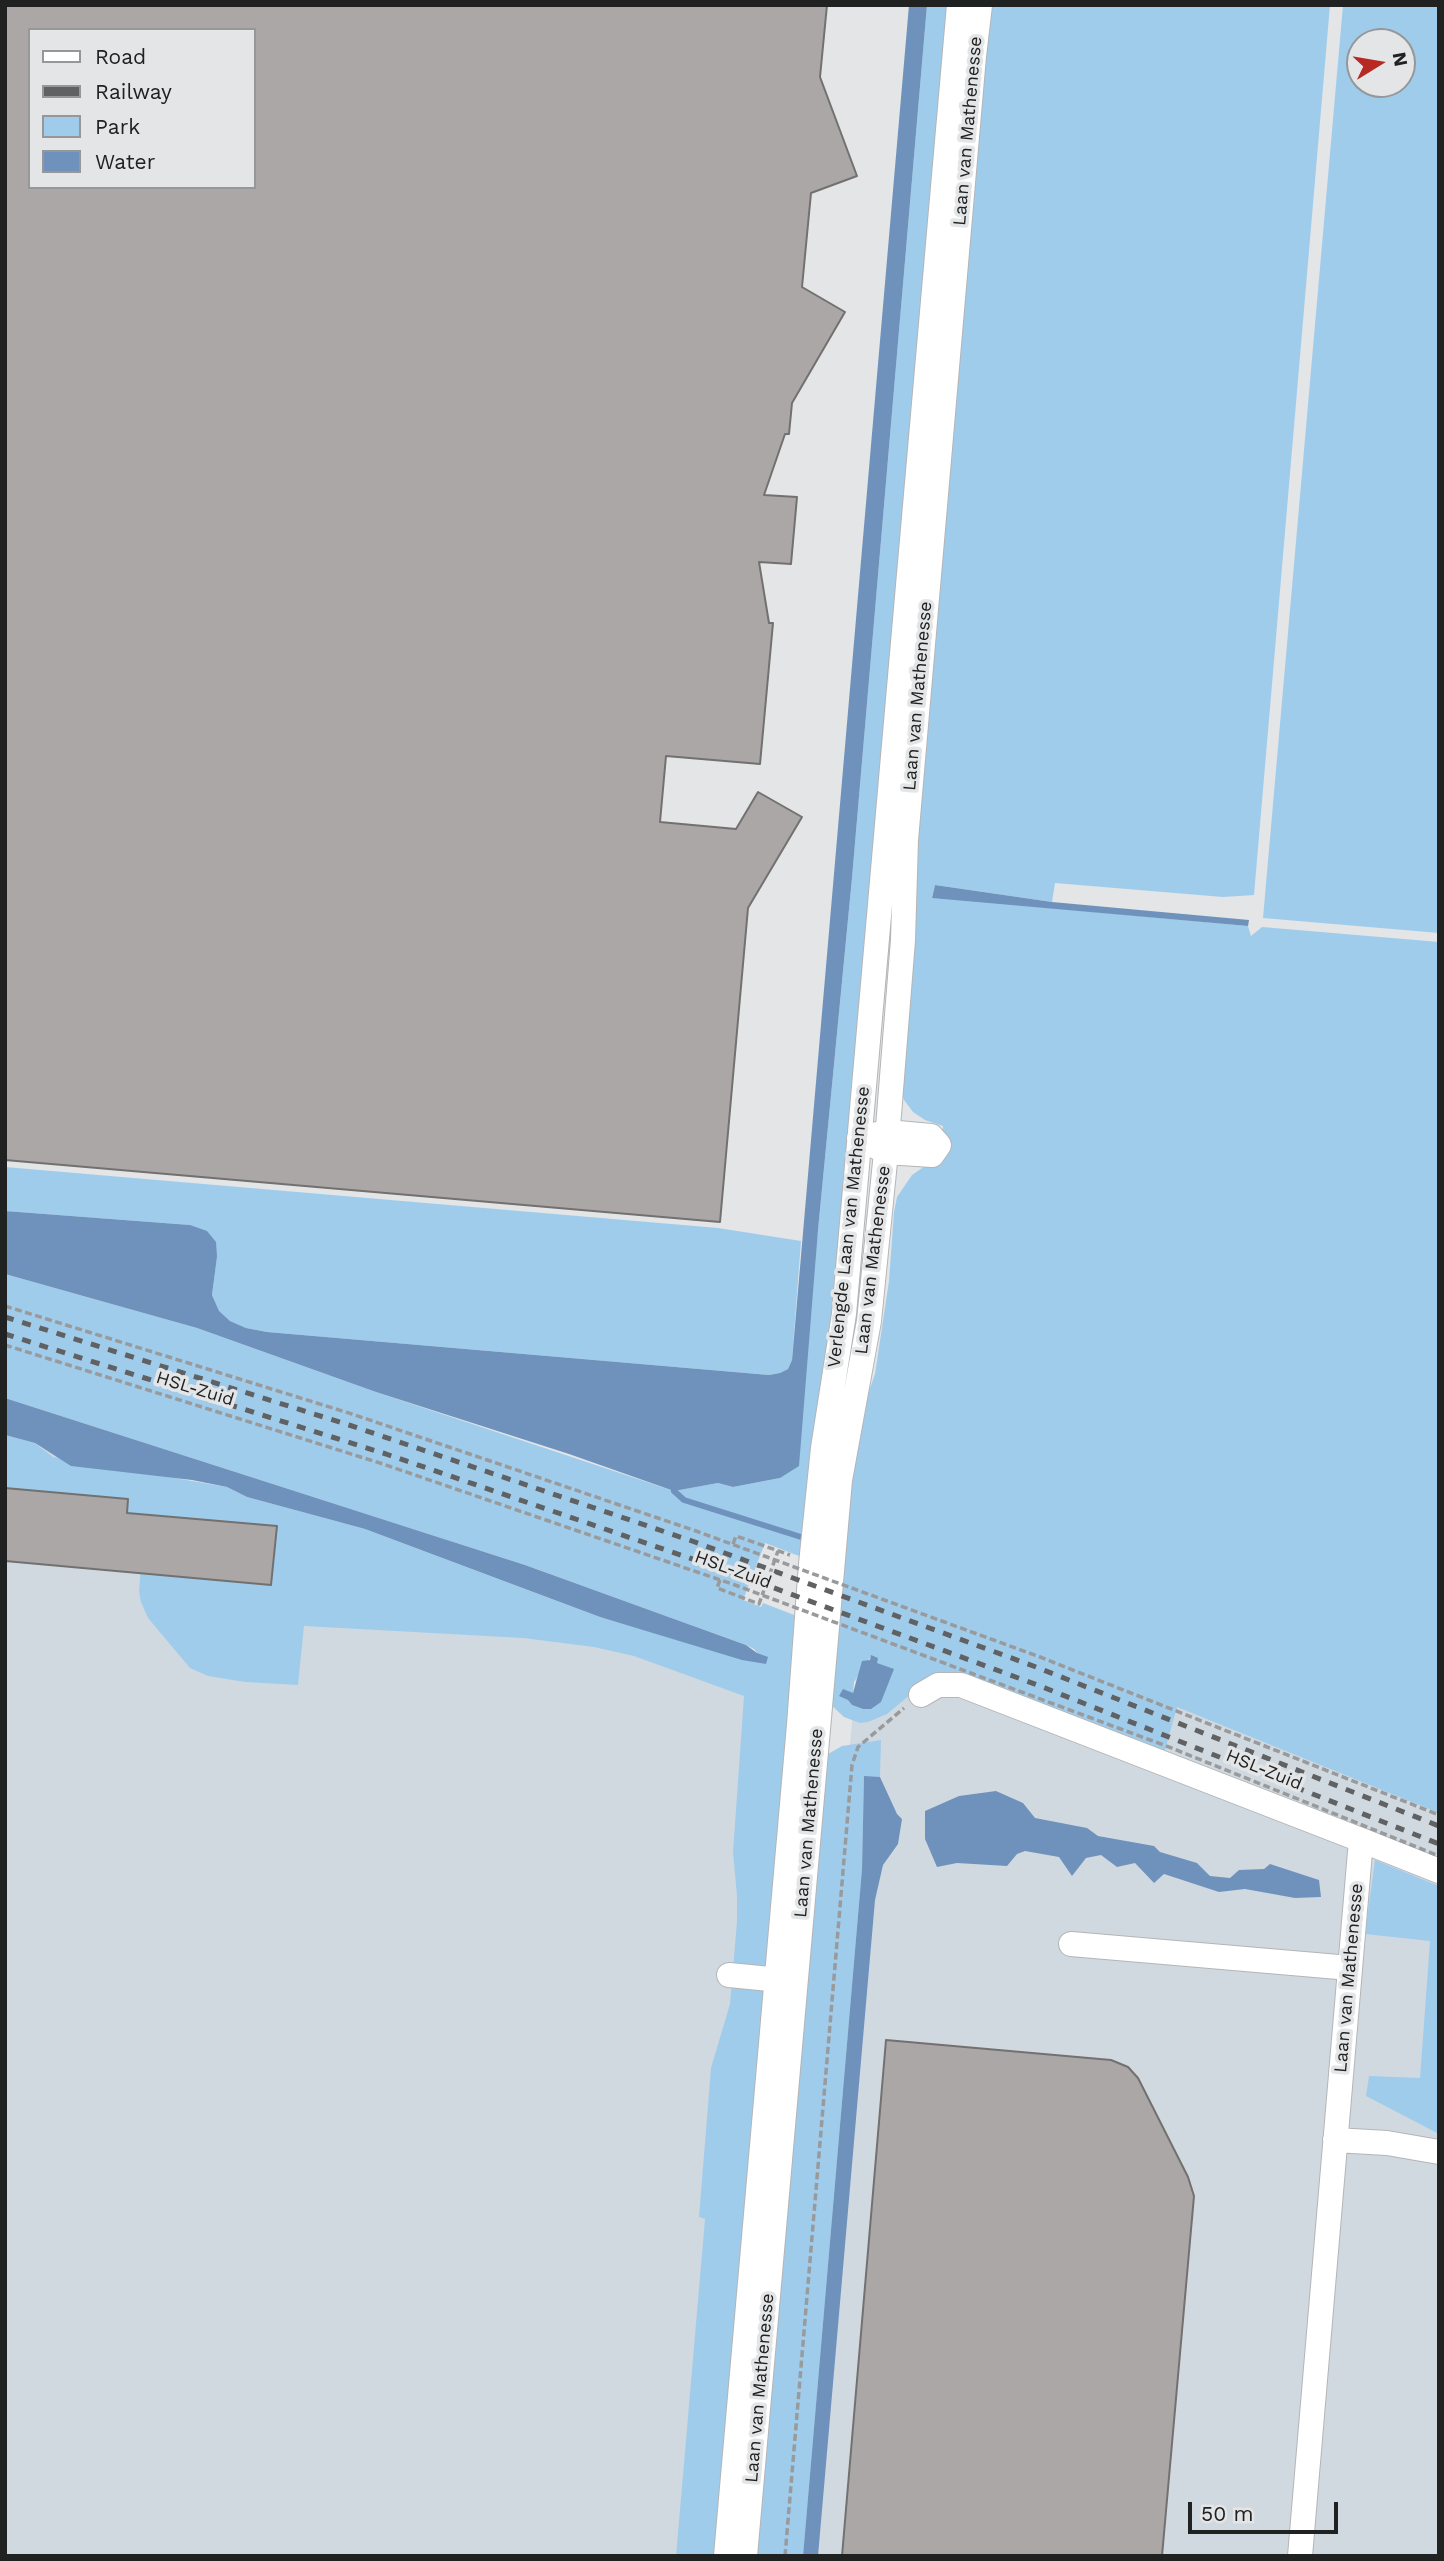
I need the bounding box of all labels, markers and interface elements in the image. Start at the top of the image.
legend [28,28,256,189]
north arrow [1346,28,1416,98]
street label: Laan van Mathenesse [949,35,987,227]
text: Road [95,44,146,69]
text: N [1388,50,1413,68]
text: Railway [95,79,172,104]
text: Park [95,114,140,139]
text: Water [95,149,155,174]
street label: Laan van Mathenesse [899,600,937,792]
street label: Verlengde Laan van Mathenesse [823,1085,875,1369]
street label: Laan van Mathenesse [851,1164,895,1356]
street label: HSL-Zuid [153,1367,237,1411]
street label: HSL-Zuid [692,1546,774,1594]
street label: Laan van Mathenesse [790,1727,828,1919]
street label: HSL-Zuid [1223,1745,1305,1795]
street label: Laan van Mathenesse [1330,1882,1368,2074]
street label: Laan van Mathenesse [741,2292,779,2484]
scale bar [1192,2488,1342,2532]
text: 50 m [1201,2501,1253,2526]

